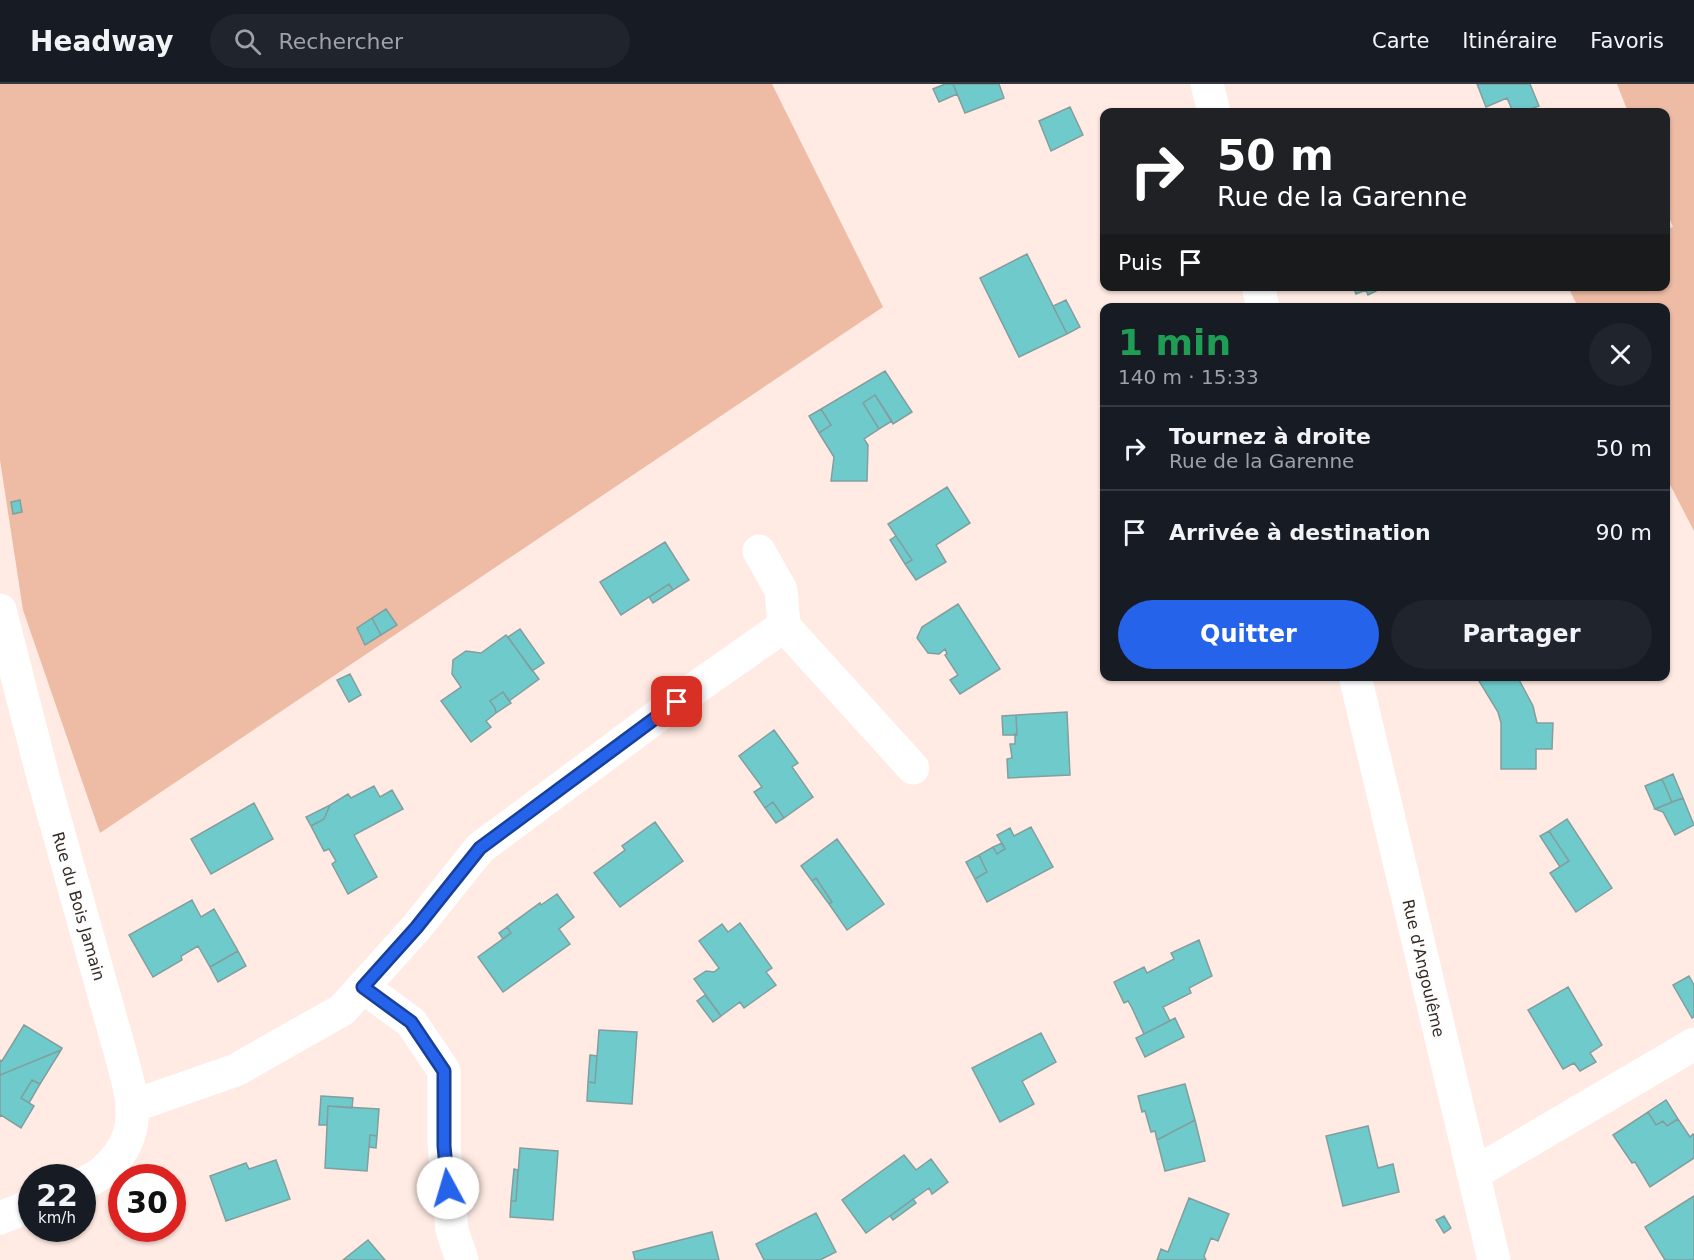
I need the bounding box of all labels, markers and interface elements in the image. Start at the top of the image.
search box [210,14,630,68]
text: Headway [30,25,174,58]
icon: search [231,25,264,58]
text: Rechercher [279,29,403,54]
text: Carte [1372,29,1429,53]
text: Itinéraire [1462,29,1557,53]
text: Favoris [1590,29,1664,53]
text: 50 m [1217,131,1334,180]
icon: right [1118,132,1196,210]
text: Rue de la Garenne [1217,181,1467,212]
icon: arrive [1174,246,1207,279]
text: Puis [1118,250,1162,275]
text: 1 min [1118,322,1231,363]
button: close [1589,323,1652,386]
text: 140 m · 15:33 [1118,365,1259,389]
text: Tournez à droite [1169,424,1371,449]
icon: right [1118,432,1151,465]
text: 50 m [1596,436,1652,461]
text: Rue de la Garenne [1169,449,1354,473]
icon: arrive [1118,516,1151,549]
text: Arrivée à destination [1169,520,1431,545]
text: 90 m [1596,520,1652,545]
button: Quitter [1118,600,1379,669]
button: Partager [1391,600,1652,669]
pin [651,676,702,727]
icon: arrive [660,685,693,718]
street label: Rue du Bois Jamain [48,830,109,983]
street label: Rue d'Angoulême [1398,897,1449,1039]
position arrow [416,1156,480,1220]
speed limit sign: 30 [108,1164,186,1242]
text: 22 [36,1178,78,1213]
text: km/h [38,1209,76,1227]

